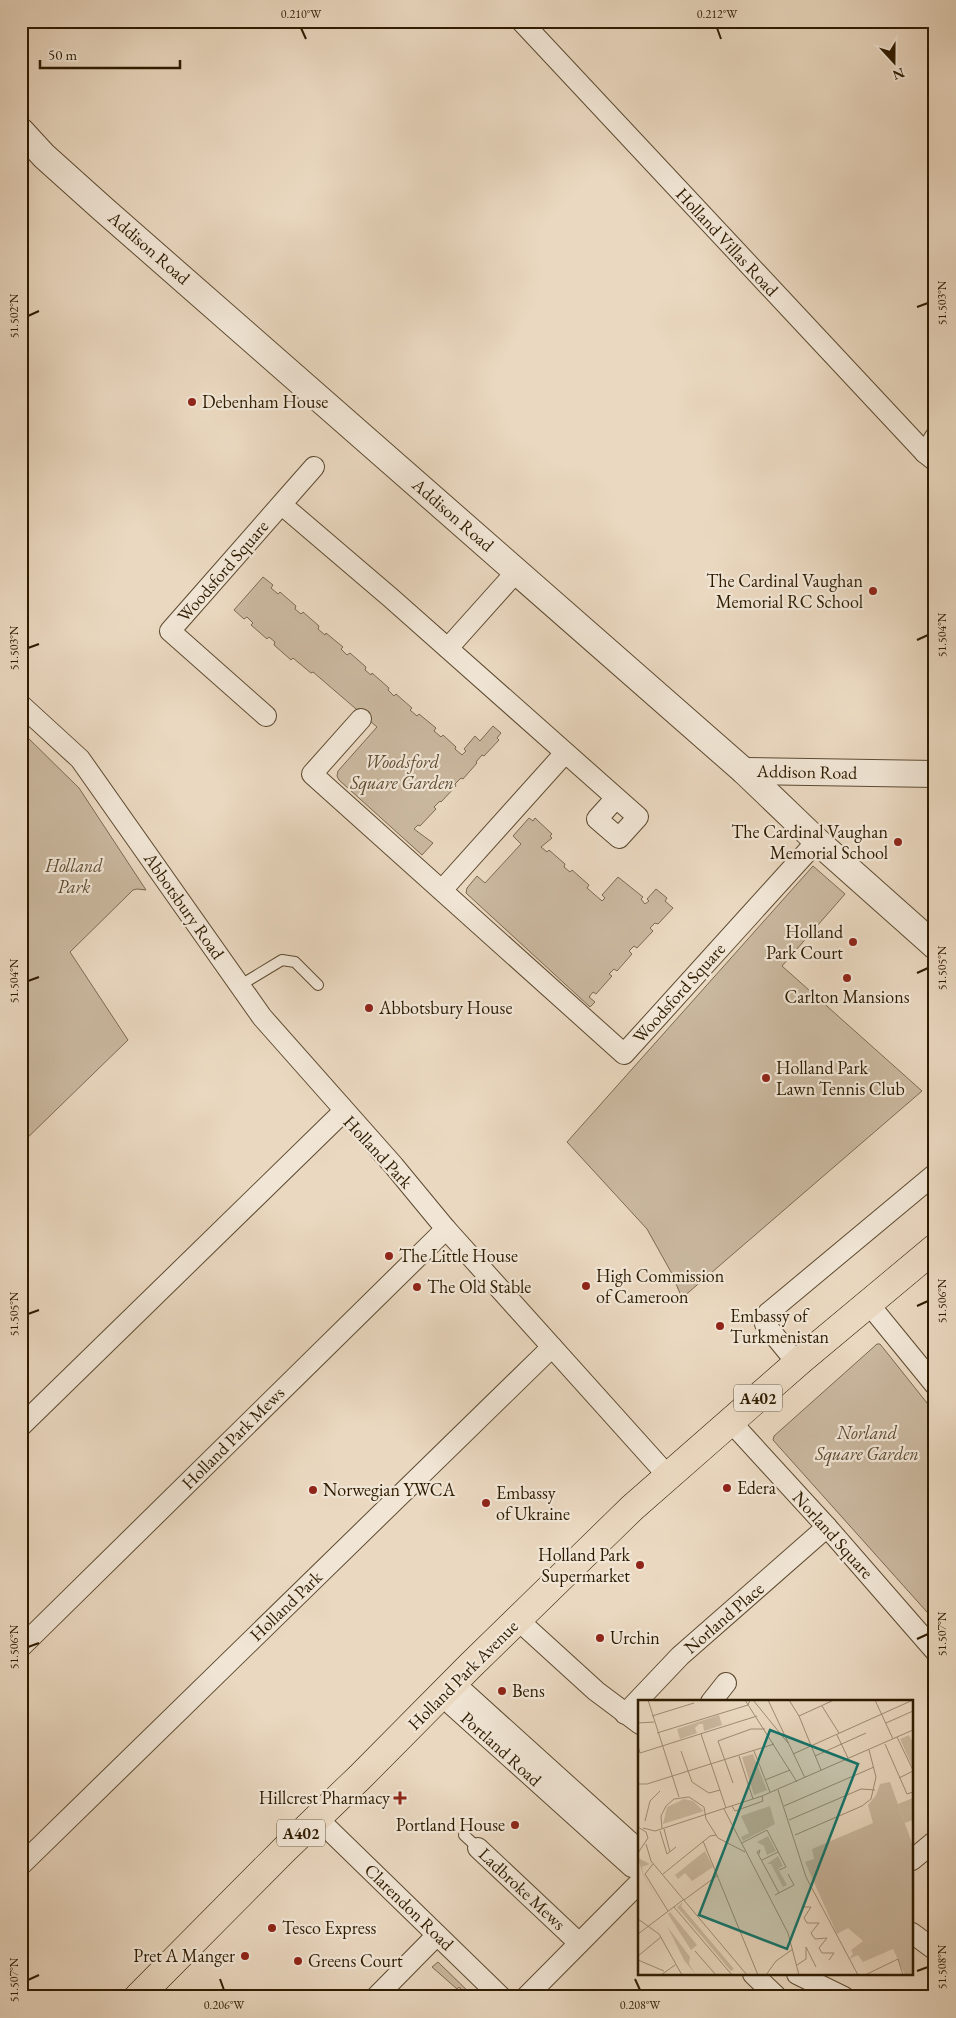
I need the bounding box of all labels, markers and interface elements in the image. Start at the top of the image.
text: 0.210°W [281,6,322,22]
text: 0.212°W [697,6,738,22]
scale bar [40,38,180,70]
north arrow [868,38,918,88]
text: 50 m [48,45,77,64]
text: N [890,64,907,85]
street label: Holland Villas Road [671,183,784,301]
street label: Addison Road [103,205,195,290]
text: 51.503°N [934,280,950,325]
text: 51.502°N [6,293,22,338]
place label: Debenham House [202,390,328,413]
marker: Debenham House [186,396,198,408]
street label: Addison Road [407,472,499,557]
street label: Woodsford Square [172,515,273,626]
place label: The Cardinal Vaughan Memorial RC School [706,569,863,613]
marker: The Cardinal Vaughan Memorial RC School [867,585,879,597]
text: 51.504°N [934,612,950,657]
text: 51.503°N [6,625,22,670]
park label: Woodsford Square Garden [349,750,454,796]
street label: Addison Road [756,759,858,784]
place label: The Cardinal Vaughan Memorial School [731,820,888,864]
marker: The Cardinal Vaughan Memorial School [892,836,904,848]
street label: Abbotsbury Road [138,847,230,964]
park label: Holland Park [44,854,103,898]
place label: Holland Park Court [766,920,844,964]
marker: Holland Park Court [847,936,859,948]
street label: Woodsford Square [627,937,730,1048]
text: 51.505°N [934,945,950,990]
text: 51.504°N [6,958,22,1003]
marker: Carlton Mansions [841,972,853,984]
place label: Carlton Mansions [785,985,910,1008]
place label: Abbotsbury House [378,996,512,1019]
marker: Abbotsbury House [363,1002,375,1014]
place label: Holland Park Lawn Tennis Club [776,1056,905,1100]
marker: Holland Park Lawn Tennis Club [760,1072,772,1084]
street label: Holland Park [339,1110,418,1194]
place label: The Little House [399,1244,518,1267]
marker: The Little House [383,1250,395,1262]
place label: High Commission of Cameroon [596,1264,725,1308]
place label: The Old Stable [427,1275,531,1298]
text: 51.506°N [934,1278,950,1323]
marker: High Commission of Cameroon [580,1280,592,1292]
marker: The Old Stable [411,1281,423,1293]
text: 51.505°N [6,1291,22,1336]
place label: Embassy of Turkmenistan [730,1304,830,1348]
marker: Embassy of Turkmenistan [714,1320,726,1332]
street label: Holland Park Mews [176,1381,289,1494]
road number: A402 [734,1385,782,1412]
park label: Norland Square Garden [814,1421,919,1467]
place label: Edera [737,1476,777,1499]
place label: Norwegian YWCA [323,1478,456,1501]
place label: Embassy of Ukraine [496,1481,570,1525]
marker: Edera [721,1482,733,1494]
marker: Norwegian YWCA [307,1484,319,1496]
street label: Norland Square [788,1486,879,1583]
marker: Embassy of Ukraine [480,1497,492,1509]
place label: Holland Park Supermarket [538,1543,631,1587]
marker: Holland Park Supermarket [634,1559,646,1571]
street label: Holland Park [245,1565,327,1646]
street label: Norland Place [679,1577,768,1659]
text: 51.507°N [934,1611,950,1656]
street label: Holland Park Avenue [402,1614,523,1735]
text: 51.506°N [6,1624,22,1669]
place label: Urchin [610,1626,660,1649]
marker: Urchin [594,1632,606,1644]
place label: Bens [512,1679,545,1702]
marker: Bens [496,1685,508,1697]
inset map [638,1700,914,1976]
street label: Portland Road [456,1706,547,1792]
place label: Hillcrest Pharmacy [259,1786,390,1809]
marker: Hillcrest Pharmacy [394,1792,406,1804]
place label: Portland House [396,1813,505,1836]
marker: Portland House [509,1819,521,1831]
road number: A402 [277,1820,325,1846]
street label: Ladbroke Mews [474,1842,571,1935]
street label: Clarendon Road [360,1858,460,1956]
place label: Tesco Express [282,1916,377,1939]
marker: Tesco Express [266,1922,278,1934]
place label: Pret A Manger [133,1944,235,1967]
text: 51.508°N [934,1944,950,1989]
place label: Greens Court [308,1949,403,1972]
marker: Pret A Manger [239,1950,251,1962]
marker: Greens Court [292,1955,304,1967]
text: 51.507°N [6,1957,22,2002]
text: 0.206°W [204,1997,245,2013]
text: 0.208°W [620,1997,661,2013]

